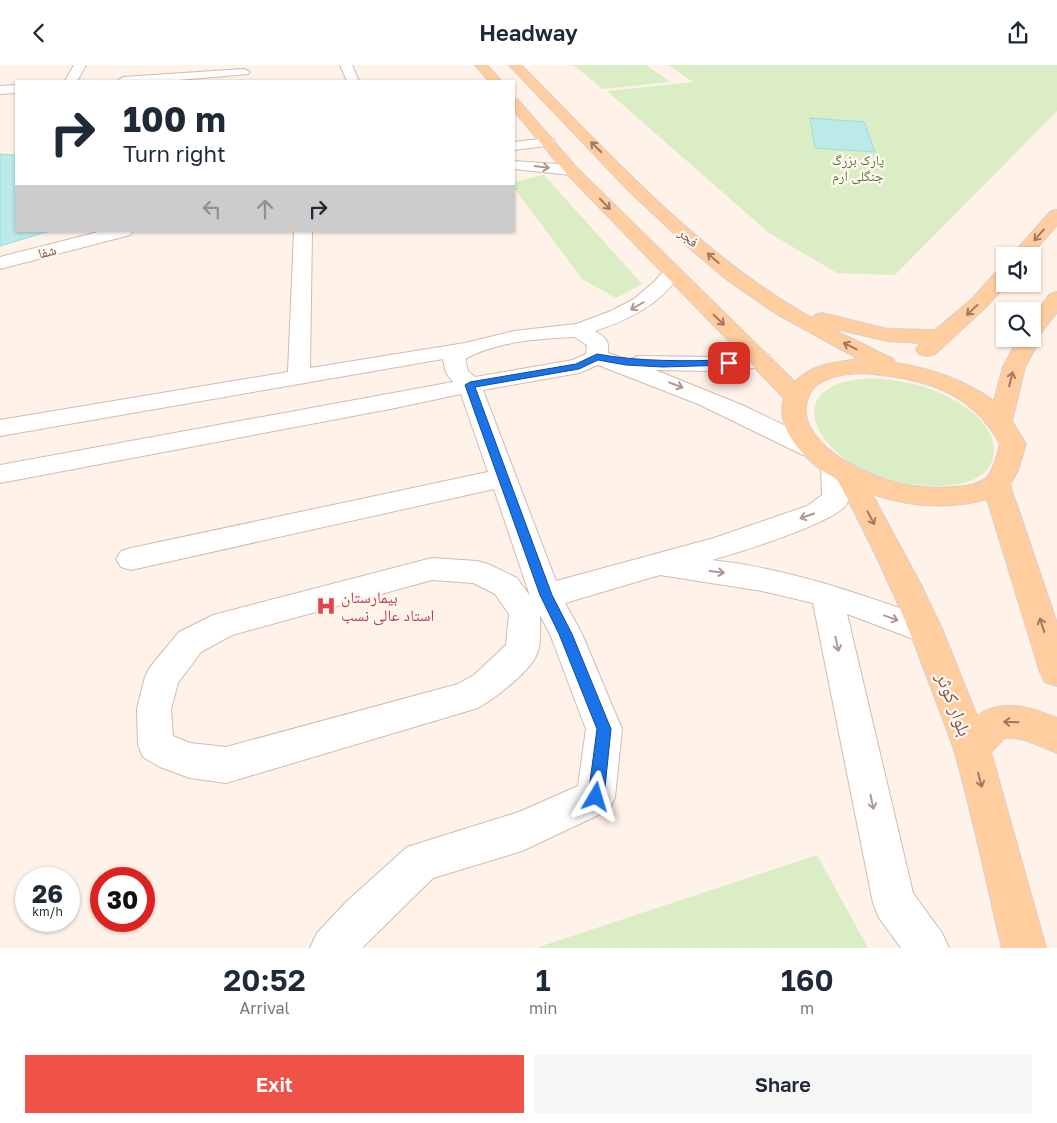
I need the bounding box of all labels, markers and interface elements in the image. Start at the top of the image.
icon: back [25,19,53,47]
text: Headway [479,19,578,46]
icon: share [1004,19,1032,47]
text: 100 m [123,98,226,140]
icon: right [40,100,105,165]
text: Turn right [123,140,226,167]
one-way arrow [590,141,602,153]
park label: پارک بزرگ جنگلی ارم [832,151,884,186]
one-way arrow [534,162,550,172]
icon: left [198,195,226,223]
icon: ahead [251,195,279,223]
icon: right [304,195,332,223]
one-way arrow [598,198,610,210]
street label: فجر [674,223,703,251]
one-way arrow [1033,229,1044,242]
street label: شفا [36,241,58,261]
map controls [996,247,1041,347]
button: sound [996,247,1041,292]
one-way arrow [707,253,720,264]
one-way arrow [631,302,645,312]
button: search [996,302,1041,347]
one-way arrow [966,304,979,316]
one-way arrow [713,313,725,326]
one-way arrow [842,341,857,351]
pin [708,342,750,384]
icon: arrive [715,349,743,377]
one-way arrow [1007,371,1016,387]
one-way arrow [668,381,683,390]
one-way arrow [867,510,876,525]
one-way arrow [800,512,816,521]
one-way arrow [709,567,725,577]
place label: بیمارستان استاد عالی نسب [341,587,434,626]
hospital icon: بیمارستان استاد عالی نسب [315,595,337,617]
one-way arrow [883,614,898,623]
one-way arrow [1037,618,1046,634]
one-way arrow [833,635,842,651]
street label: بلوار کوثر [931,668,978,739]
one-way arrow [1003,718,1019,727]
position arrow [569,770,621,822]
one-way arrow [976,772,986,788]
one-way arrow [868,794,877,810]
speed limit sign: 30 [90,867,155,932]
text: 26 [32,878,63,909]
text: km/h [32,904,63,919]
text: 20:52 [223,962,306,998]
text: 1 [536,962,551,998]
text: 160 [781,962,834,998]
text: Arrival [239,998,290,1018]
text: min [529,998,557,1018]
text: m [800,998,814,1018]
button: Exit [25,1055,524,1113]
button: Share [534,1055,1032,1113]

